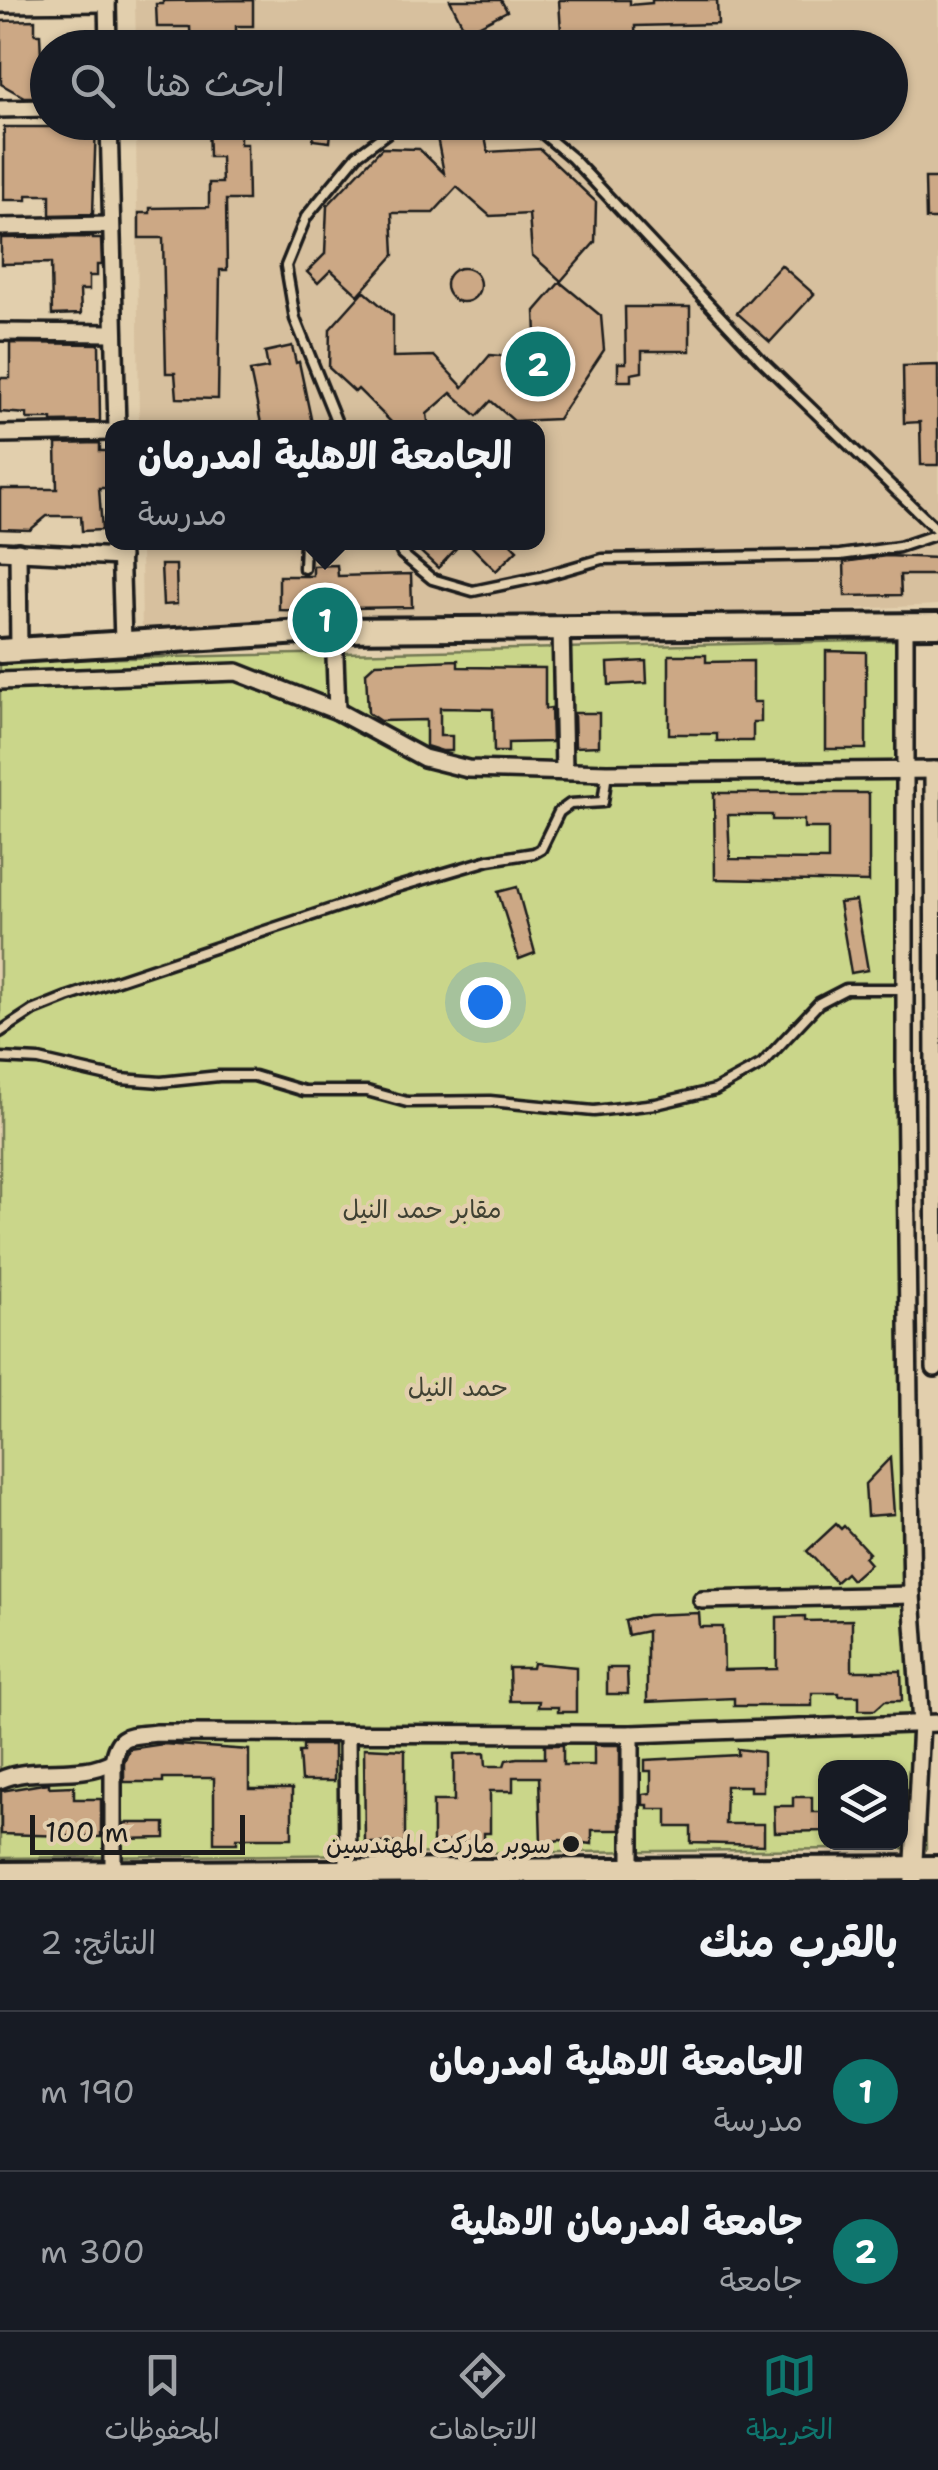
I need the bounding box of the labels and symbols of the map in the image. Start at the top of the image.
pin: 2 [506,326,570,402]
pin: 1 [292,582,358,658]
your location [460,977,511,1028]
park label: مقابر حمد النيل [343,1192,501,1226]
park label: حمد النيل [408,1370,508,1404]
scale bar [30,1810,245,1854]
place label: سوبر ماركت المهندسين [326,1827,551,1861]
marker: سوبر ماركت المهندسين [560,1833,582,1855]

